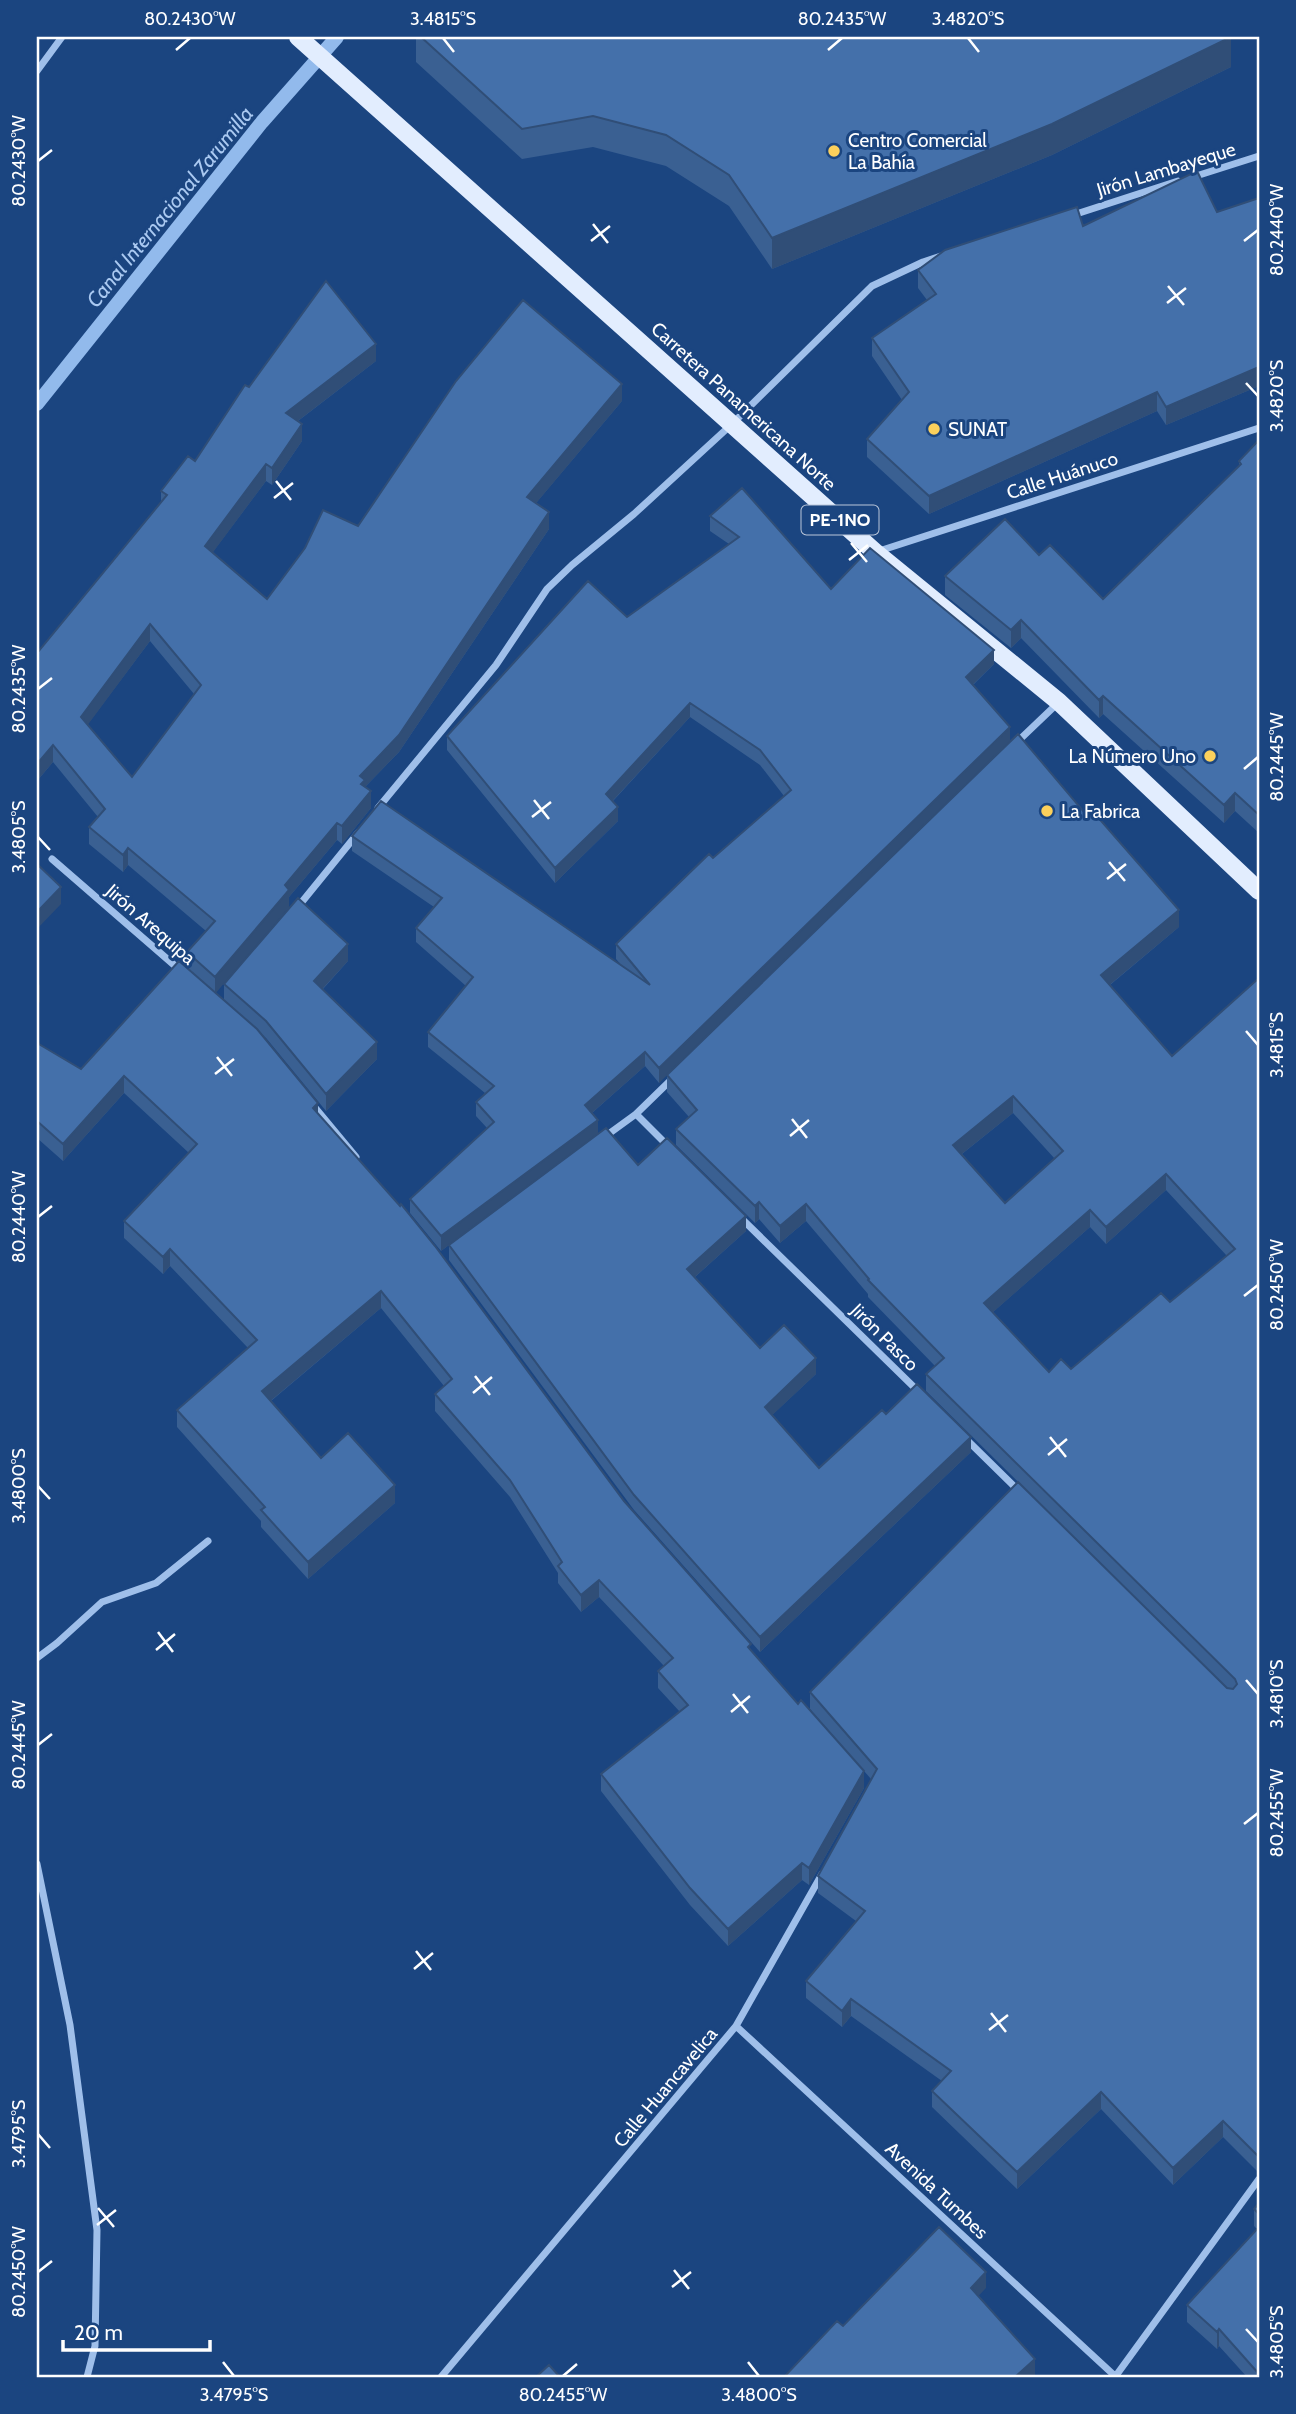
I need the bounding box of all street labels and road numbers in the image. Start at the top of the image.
street label: Jirón Lambayeque [1093,137,1239,202]
street label: Carretera Panamericana Norte [646,317,841,496]
street label: Calle Huánuco [1004,447,1121,504]
road number: PE-1NO [802,506,878,534]
street label: Jirón Arequipa [100,879,200,970]
street label: Jirón Pasco [845,1298,923,1376]
street label: Calle Huancavelica [609,2023,722,2152]
street label: Avenida Tumbes [881,2137,993,2244]

